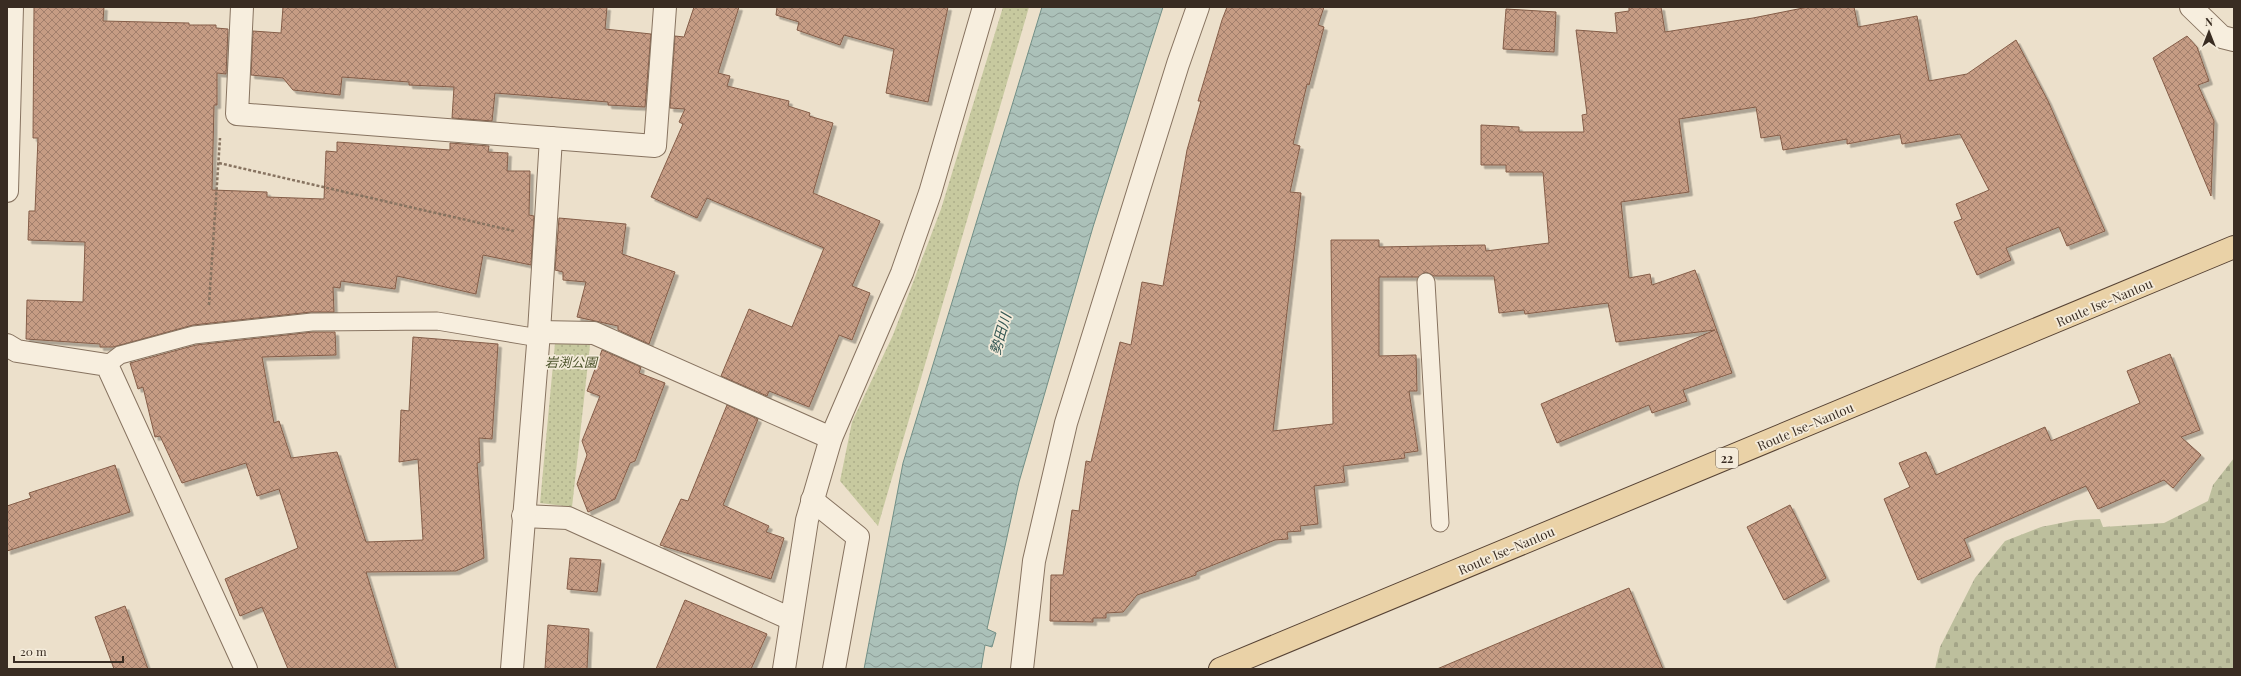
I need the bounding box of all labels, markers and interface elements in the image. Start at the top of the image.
north arrow [2189,12,2229,52]
text: N [2205,14,2213,29]
street label: Route Ise-Nantou [2053,274,2155,330]
water label: 勢田川 [985,309,1015,357]
park label: 岩渕公園 [545,353,599,370]
street label: Route Ise-Nantou [1754,398,1856,454]
road number: 22 [1716,448,1738,468]
street label: Route Ise-Nantou [1455,522,1557,578]
scale bar [14,638,123,664]
text: 20 m [20,643,47,659]

